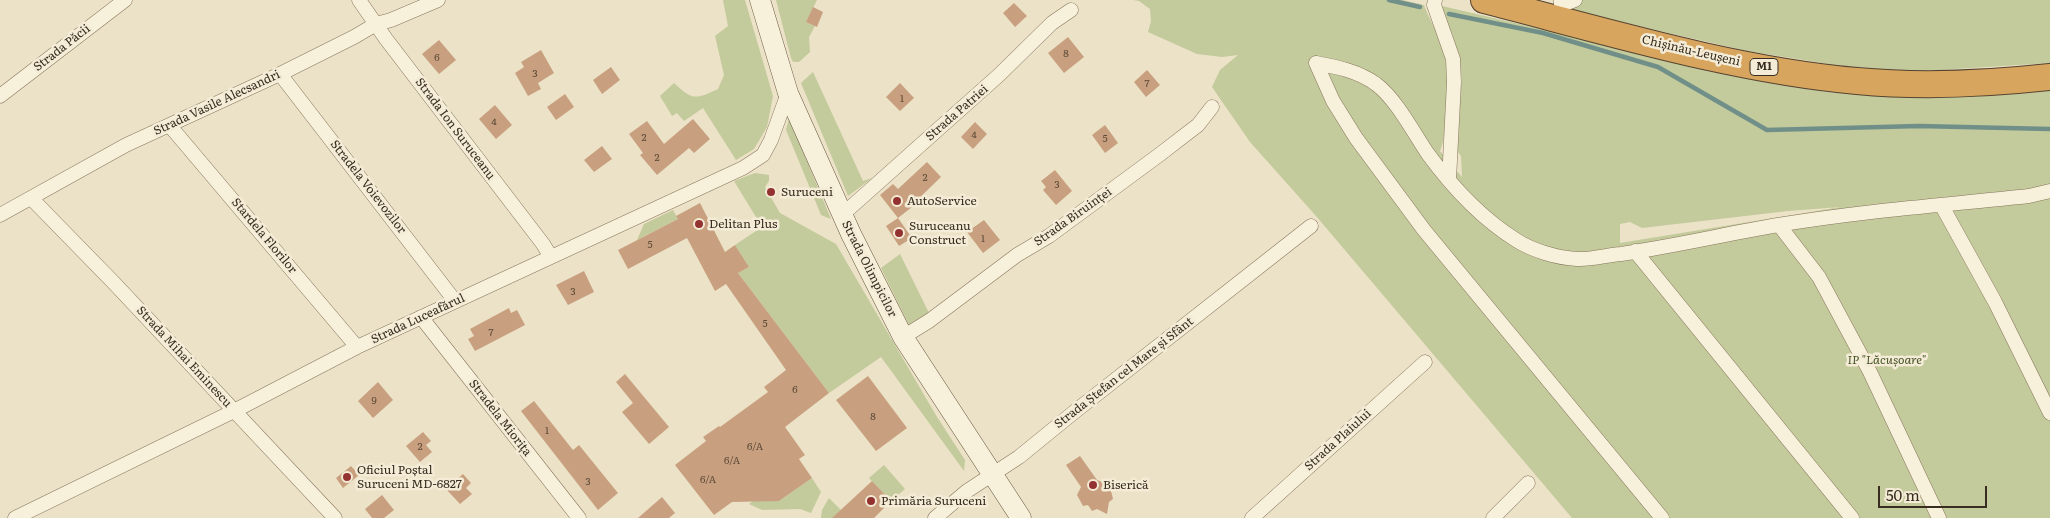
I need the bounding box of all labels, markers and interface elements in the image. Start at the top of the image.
street label: Strada Păcii [31,22,93,74]
street label: Chișinău-Leușeni [1640,33,1742,69]
house number: 8 [1063,48,1069,60]
house number: 6 [434,52,440,64]
road number: M1 [1750,58,1778,76]
street label: Strada Vasile Alecsandri [152,67,282,139]
house number: 3 [532,68,538,80]
street label: Strada Ion Suruceanu [412,75,498,183]
house number: 7 [1144,78,1150,90]
street label: Strada Patriei [923,82,991,144]
house number: 1 [900,93,904,105]
house number: 4 [491,116,497,128]
house number: 4 [971,129,977,141]
house number: 2 [641,132,647,144]
house number: 5 [1102,133,1108,145]
street label: Stradela Voievozilor [327,137,409,237]
house number: 2 [654,152,660,164]
house number: 2 [922,172,928,184]
house number: 3 [1054,179,1060,191]
place label: Suruceni [781,185,833,199]
street label: Strada Biruinței [1031,185,1115,249]
marker: Suruceni [765,186,777,198]
place label: AutoService [907,194,977,208]
street label: Stardela Florilor [228,195,300,277]
marker: AutoService [891,195,903,207]
place label: Delitan Plus [709,217,777,231]
marker: Delitan Plus [693,218,705,230]
street label: Strada Olimpicilor [838,218,900,320]
place label: Suruceanu Construct [909,219,971,247]
marker: Suruceanu Construct [893,227,905,239]
house number: 1 [981,233,985,245]
house number: 5 [647,239,653,251]
house number: 3 [570,286,576,298]
street label: Strada Luceafărul [369,291,467,347]
street label: Strada Mihai Eminescu [133,303,235,411]
street label: Strada Ștefan cel Mare și Sfânt [1052,314,1196,432]
house number: 5 [762,318,768,330]
house number: 7 [488,327,494,339]
park label: IP "Lăcușoare" [1848,353,1926,367]
street label: Stradela Miorița [466,377,534,459]
house number: 6 [792,384,798,396]
house number: 9 [371,395,377,407]
street label: Strada Plaiului [1302,406,1374,474]
house number: 8 [870,411,876,423]
house number: 1 [545,425,549,437]
house number: 2 [417,441,423,453]
house number: 6/A [747,441,763,453]
house number: 6/A [724,455,740,467]
place label: Oficiul Poștal Suruceni MD-6827 [357,463,462,491]
marker: Oficiul Poștal Suruceni MD-6827 [341,471,353,483]
house number: 6/A [700,474,716,486]
house number: 3 [585,476,591,488]
scale bar [1880,476,1989,508]
place label: Biserică [1103,478,1149,492]
marker: Biserică [1087,479,1099,491]
text: 50 m [1886,483,1920,506]
place label: Primăria Suruceni [881,494,986,508]
marker: Primăria Suruceni [865,495,877,507]

